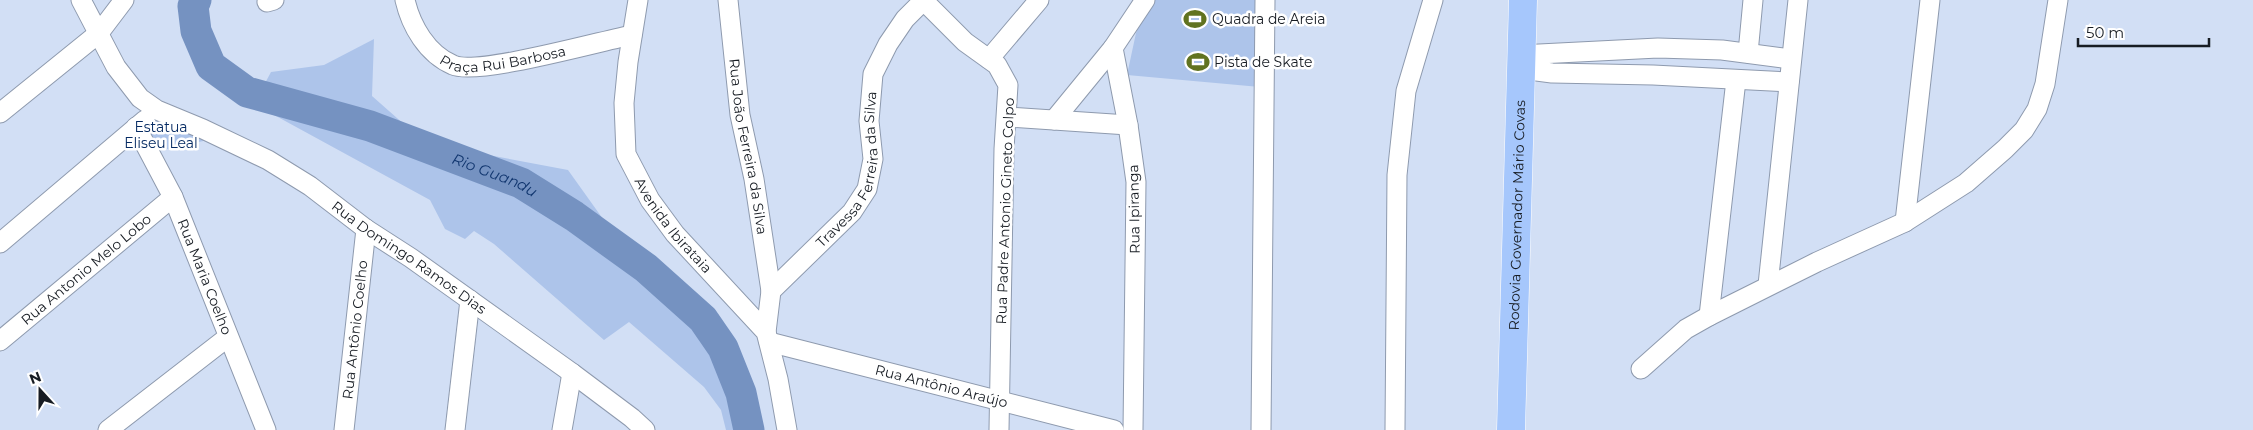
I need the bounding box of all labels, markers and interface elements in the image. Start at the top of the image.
sports icon: Quadra de Areia [1182,6,1208,32]
place label: Quadra de Areia [1212,10,1325,28]
scale bar [2078,15,2209,47]
text: 50 m [2086,23,2124,42]
street label: Praça Rui Barbosa [436,42,567,76]
sports icon: Pista de Skate [1185,49,1211,75]
place label: Pista de Skate [1214,53,1313,71]
street label: Rua João Ferreira da Silva [725,58,771,236]
street label: Travessa Ferreira da Silva [812,91,882,251]
street label: Rua Padre Antonio Gineto Colpo [992,97,1018,325]
street label: Rodovia Governador Mário Covas [1505,100,1529,330]
park label: Estatua Eliseu Leal [124,118,198,152]
water label: Rio Guandu [450,148,541,201]
street label: Rua Ipiranga [1124,164,1144,254]
street label: Avenida Ibirataia [631,174,716,277]
street label: Rua Domingo Ramos Dias [328,197,490,318]
street label: Rua Antonio Melo Lobo [17,210,155,329]
street label: Rua Maria Coelho [174,216,236,337]
street label: Rua Antônio Coelho [338,259,372,400]
street label: Rua Antônio Araújo [873,360,1010,412]
north arrow [15,365,65,415]
text: N [27,367,44,388]

